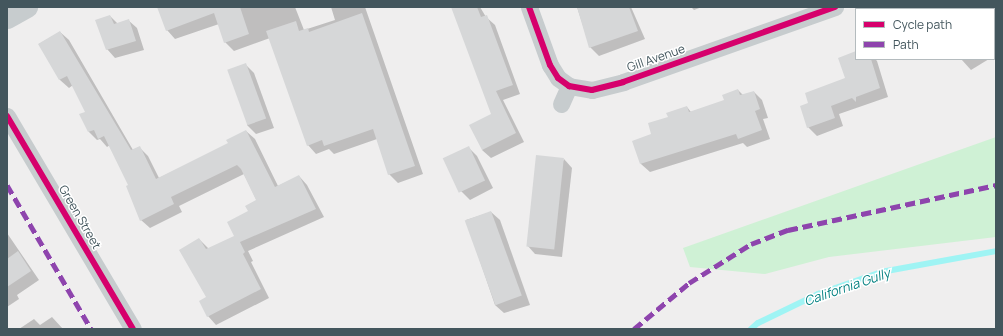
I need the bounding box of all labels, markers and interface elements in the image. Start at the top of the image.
legend [855,8,995,60]
text: Cycle path [893,16,952,33]
text: Path [893,36,919,53]
street label: Gill Avenue [625,41,687,75]
street label: Green Street [56,183,104,251]
water label: California Gully [802,265,892,309]

